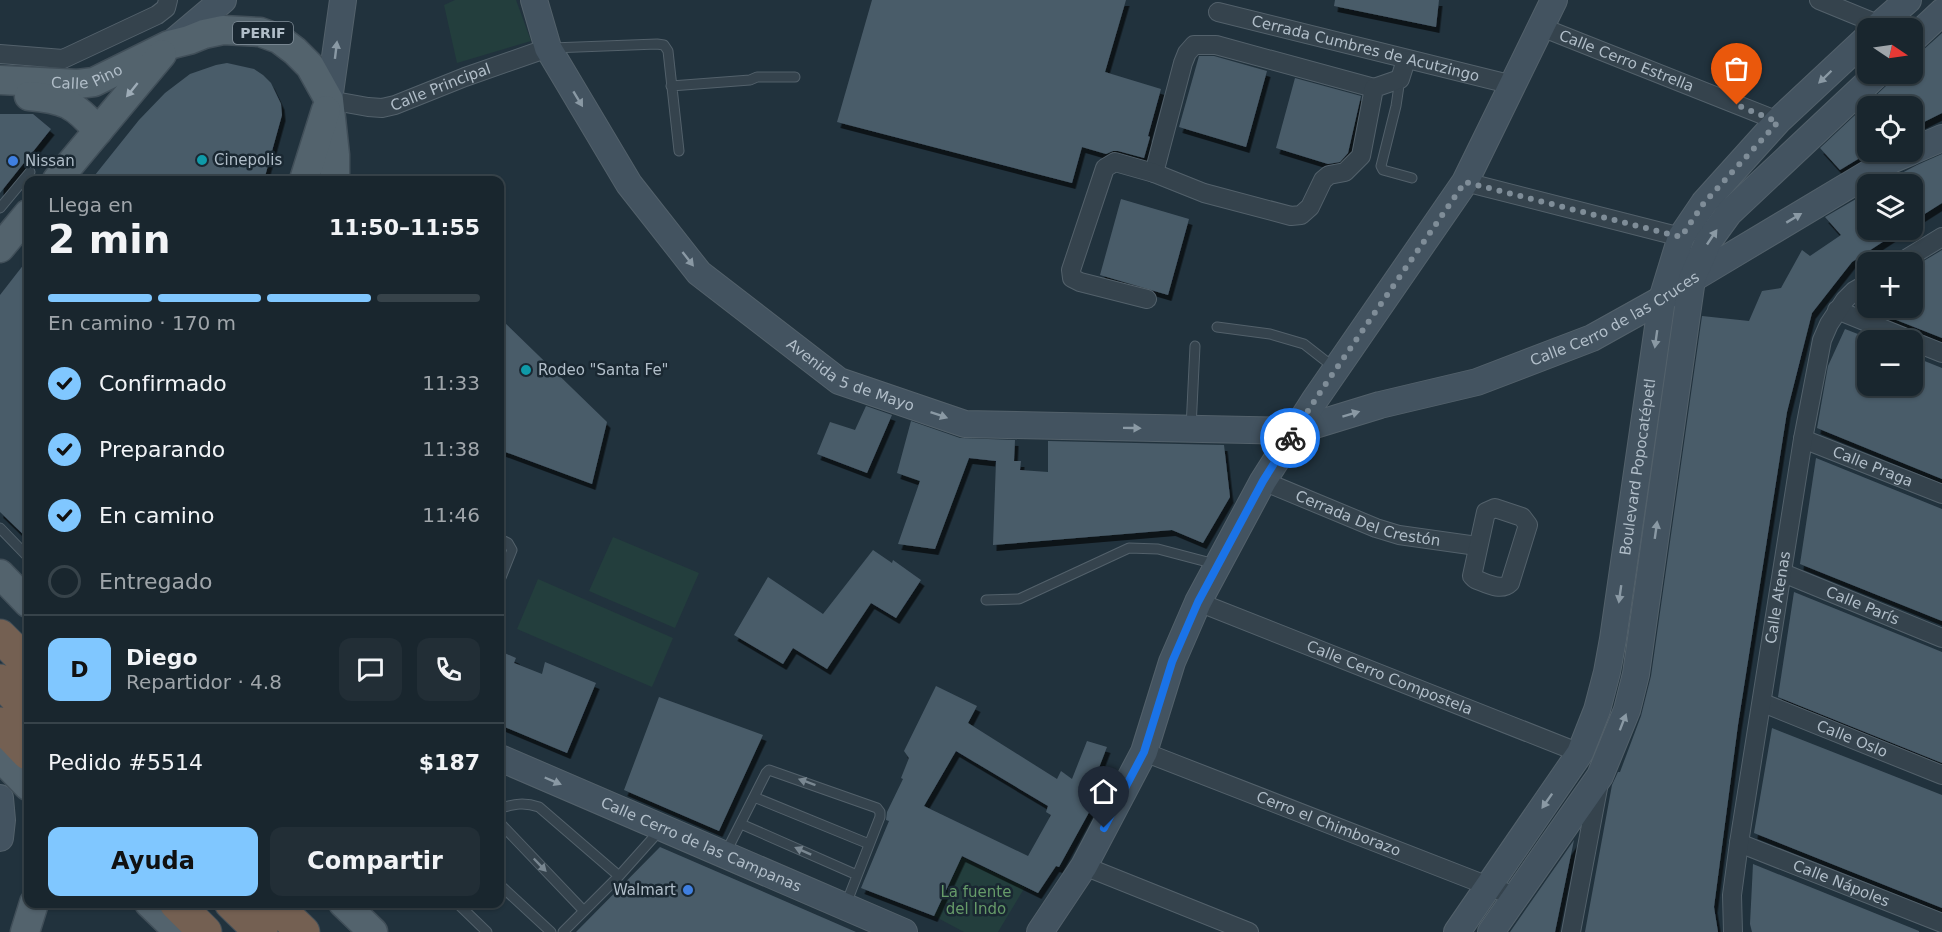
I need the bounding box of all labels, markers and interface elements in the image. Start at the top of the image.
street label: Cerrada Cumbres de Acutzingo [1250,12,1481,85]
north arrow [1857,18,1923,84]
map controls [1857,18,1923,396]
road number: PERIF [233,22,293,44]
street label: Calle Cerro Estrella [1557,26,1696,96]
one-way arrow [331,40,341,59]
pin [1711,43,1762,105]
icon: bag [1720,52,1753,85]
street label: Calle Pino [51,60,125,93]
street label: Calle Principal [388,60,493,115]
one-way arrow [1818,70,1833,83]
one-way arrow [126,82,139,97]
one-way arrow [573,90,583,107]
button: locate [1857,96,1923,162]
place label: Cinepolis [214,151,282,169]
place label: Nissan [25,152,75,170]
marker: Cinepolis [195,153,209,167]
marker: Nissan [6,154,20,168]
button: layers [1857,174,1923,240]
text: Llega en [48,193,133,217]
one-way arrow [1786,212,1802,223]
text: 11:50–11:55 [329,215,480,240]
text: 2 min [48,217,170,262]
one-way arrow [1706,229,1717,245]
one-way arrow [682,251,695,267]
button: + [1857,252,1923,318]
street label: Calle Cerro de las Cruces [1528,268,1703,370]
text: En camino · 170 m [48,311,236,335]
one-way arrow [1652,330,1661,349]
button: − [1857,330,1923,396]
street label: Avenida 5 de Mayo [783,335,917,415]
place label: Rodeo "Santa Fe" [538,361,669,379]
marker: Rodeo "Santa Fe" [519,363,533,377]
icon: check [48,367,81,400]
text: Confirmado [99,371,227,396]
text: 11:33 [422,371,480,395]
street label: Boulevard Popocatépetl [1616,377,1659,557]
courier [1260,408,1320,468]
one-way arrow [1342,409,1360,418]
one-way arrow [930,411,948,421]
icon: bike [1274,422,1307,455]
one-way arrow [1123,423,1142,432]
icon: check [48,433,81,466]
text: Preparando [99,437,225,462]
text: 11:38 [422,437,480,461]
street label: Calle Praga [1830,443,1916,491]
street label: Cerrada Del Crestón [1293,486,1442,550]
icon: check [48,499,81,532]
text: En camino [99,503,214,528]
text: 11:46 [422,503,480,527]
one-way arrow [1652,520,1661,539]
street label: Calle Atenas [1762,550,1794,645]
text: Entregado [99,569,212,594]
street label: Calle París [1823,582,1902,629]
one-way arrow [1615,585,1624,604]
street label: Calle Cerro Compostela [1304,637,1475,719]
button: chat [339,638,402,701]
button: phone [417,638,480,701]
text: Diego [126,645,198,670]
text: D [70,657,89,682]
text: Repartidor · 4.8 [126,670,282,694]
one-way arrow [1618,712,1628,730]
street label: Calle Oslo [1814,716,1890,761]
text: Pedido #5514 [48,750,203,775]
text: $187 [419,750,480,775]
pin [1078,766,1129,828]
icon: home [1087,775,1120,808]
one-way arrow [545,776,563,786]
one-way arrow [797,777,815,787]
street label: Cerro el Chimborazo [1254,788,1403,860]
one-way arrow [1541,793,1553,809]
street label: Calle Cerro de las Campanas [598,794,804,896]
button: Ayuda [48,827,258,896]
button: Compartir [270,827,480,896]
one-way arrow [795,847,812,856]
street label: Calle Nápoles [1790,856,1892,911]
one-way arrow [533,858,547,872]
place label: Walmart [613,881,676,899]
marker: Walmart [681,883,695,897]
park label: La fuente del Indo [941,883,1011,918]

